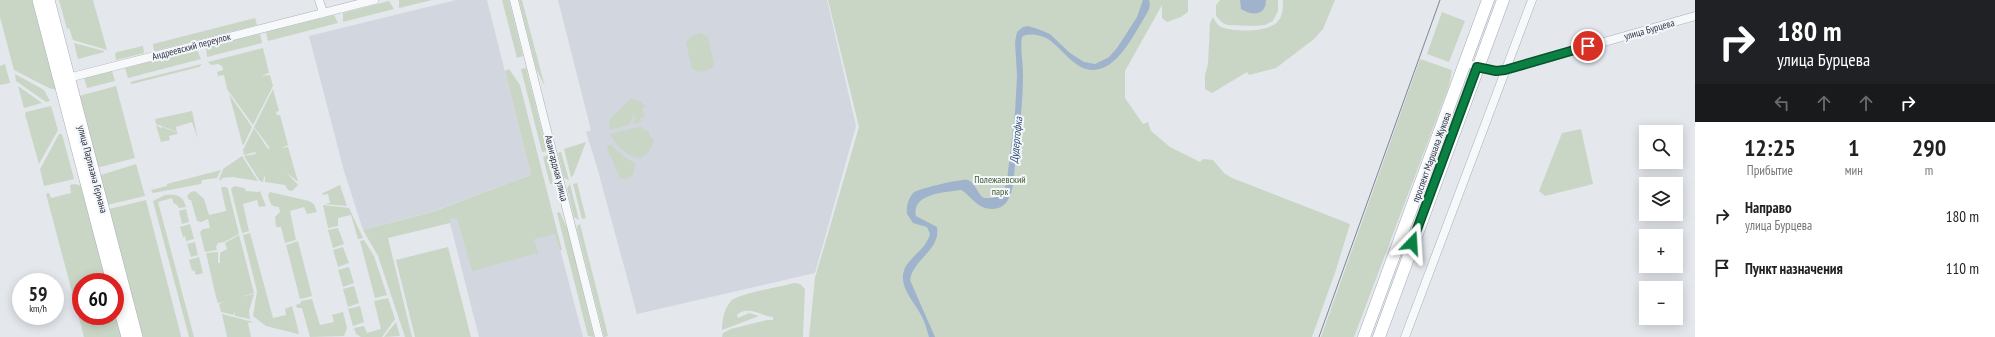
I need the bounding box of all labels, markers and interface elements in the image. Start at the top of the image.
text: 180 m [1777,12,1841,49]
street label: улица Бурцева [1622,16,1676,43]
icon: right [1711,16,1763,68]
pin [1571,29,1605,63]
street label: Андреевский переулок [150,30,232,63]
icon: arrive [1577,35,1599,57]
text: улица Бурцева [1777,48,1870,71]
icon: left [1771,92,1793,114]
icon: ahead [1813,92,1835,114]
icon: ahead [1855,92,1877,114]
icon: right [1897,92,1919,114]
street label: проспект Маршала Жукова [1409,110,1454,204]
water label: Дудергофка [1007,116,1025,165]
street label: улица Партизана Германа [75,124,110,214]
map controls [1639,125,1683,325]
button: search [1639,125,1683,169]
text: 12:25 [1744,132,1796,163]
text: 1 [1848,132,1859,163]
text: 290 [1912,132,1946,163]
street label: Авангардная улица [542,134,571,202]
text: Прибытие [1747,162,1793,179]
text: мин [1845,162,1863,179]
text: m [1925,162,1933,179]
park label: Полежаевский парк [974,173,1026,198]
button: layers [1639,177,1683,221]
text: Направо [1745,198,1792,217]
icon: right [1711,205,1733,227]
text: 180 m [1946,207,1979,226]
text: улица Бурцева [1745,217,1812,234]
position arrow [1391,222,1433,264]
button: + [1639,229,1683,273]
icon: arrive [1711,257,1733,279]
text: Пункт назначения [1745,259,1843,278]
text: 110 m [1946,259,1979,278]
speed limit sign: 60 [72,273,124,325]
text: 59 [28,281,48,307]
button: − [1639,281,1683,325]
text: km/h [29,302,47,315]

